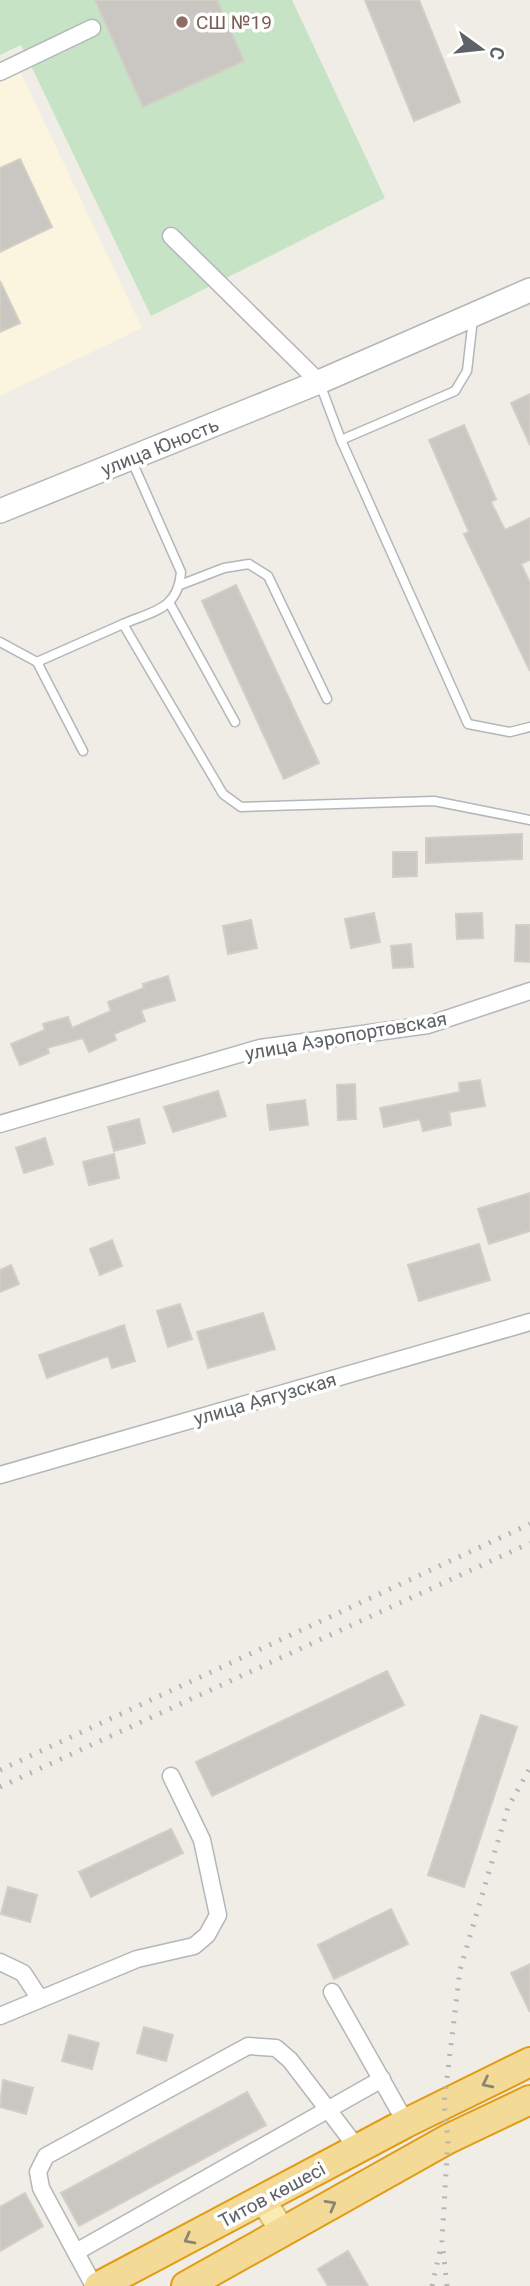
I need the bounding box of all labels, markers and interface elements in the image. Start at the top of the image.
place label: СШ №19 [196,11,272,34]
marker: СШ №19 [174,14,190,30]
north arrow [446,14,516,84]
text: С [484,44,510,62]
street label: улица Юность [98,413,222,481]
street label: улица Аэропортовская [243,1007,449,1065]
street label: улица Аягузская [191,1368,339,1430]
one-way arrow [482,2074,494,2088]
street label: Титов көшесі [215,2157,329,2233]
one-way arrow [324,2200,337,2213]
one-way arrow [184,2230,196,2244]

